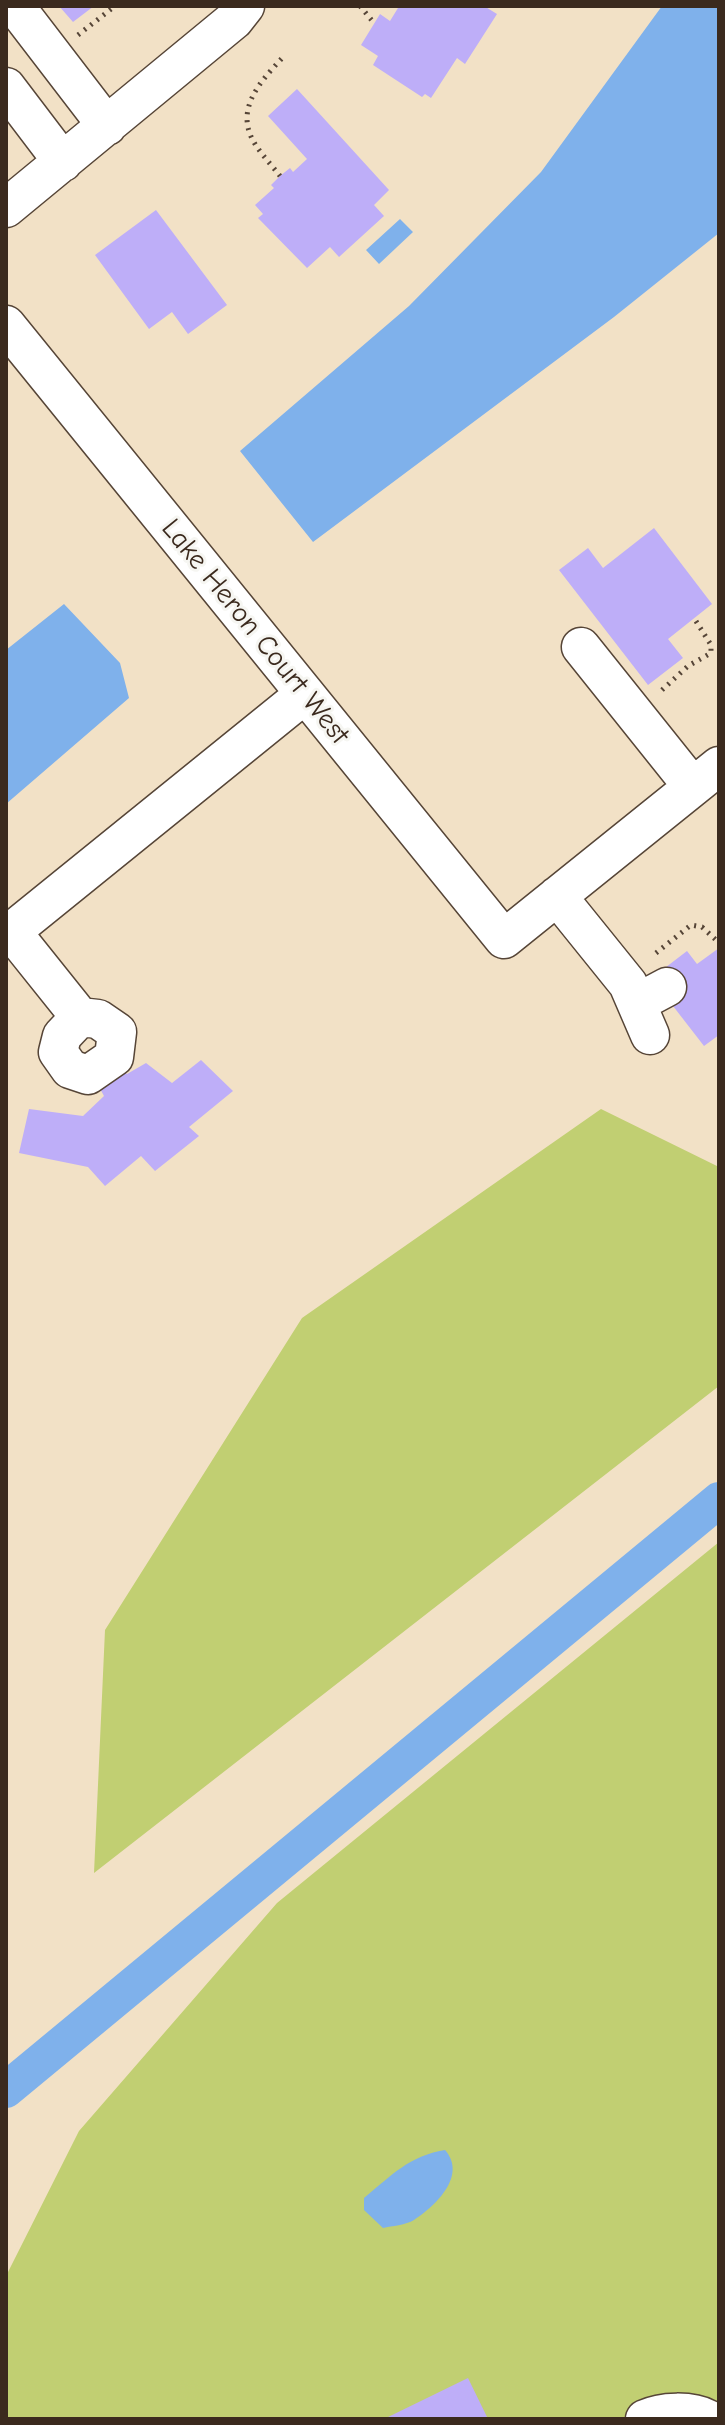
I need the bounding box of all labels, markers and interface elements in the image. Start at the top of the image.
street label: Lake Heron Court West [154,513,356,751]

